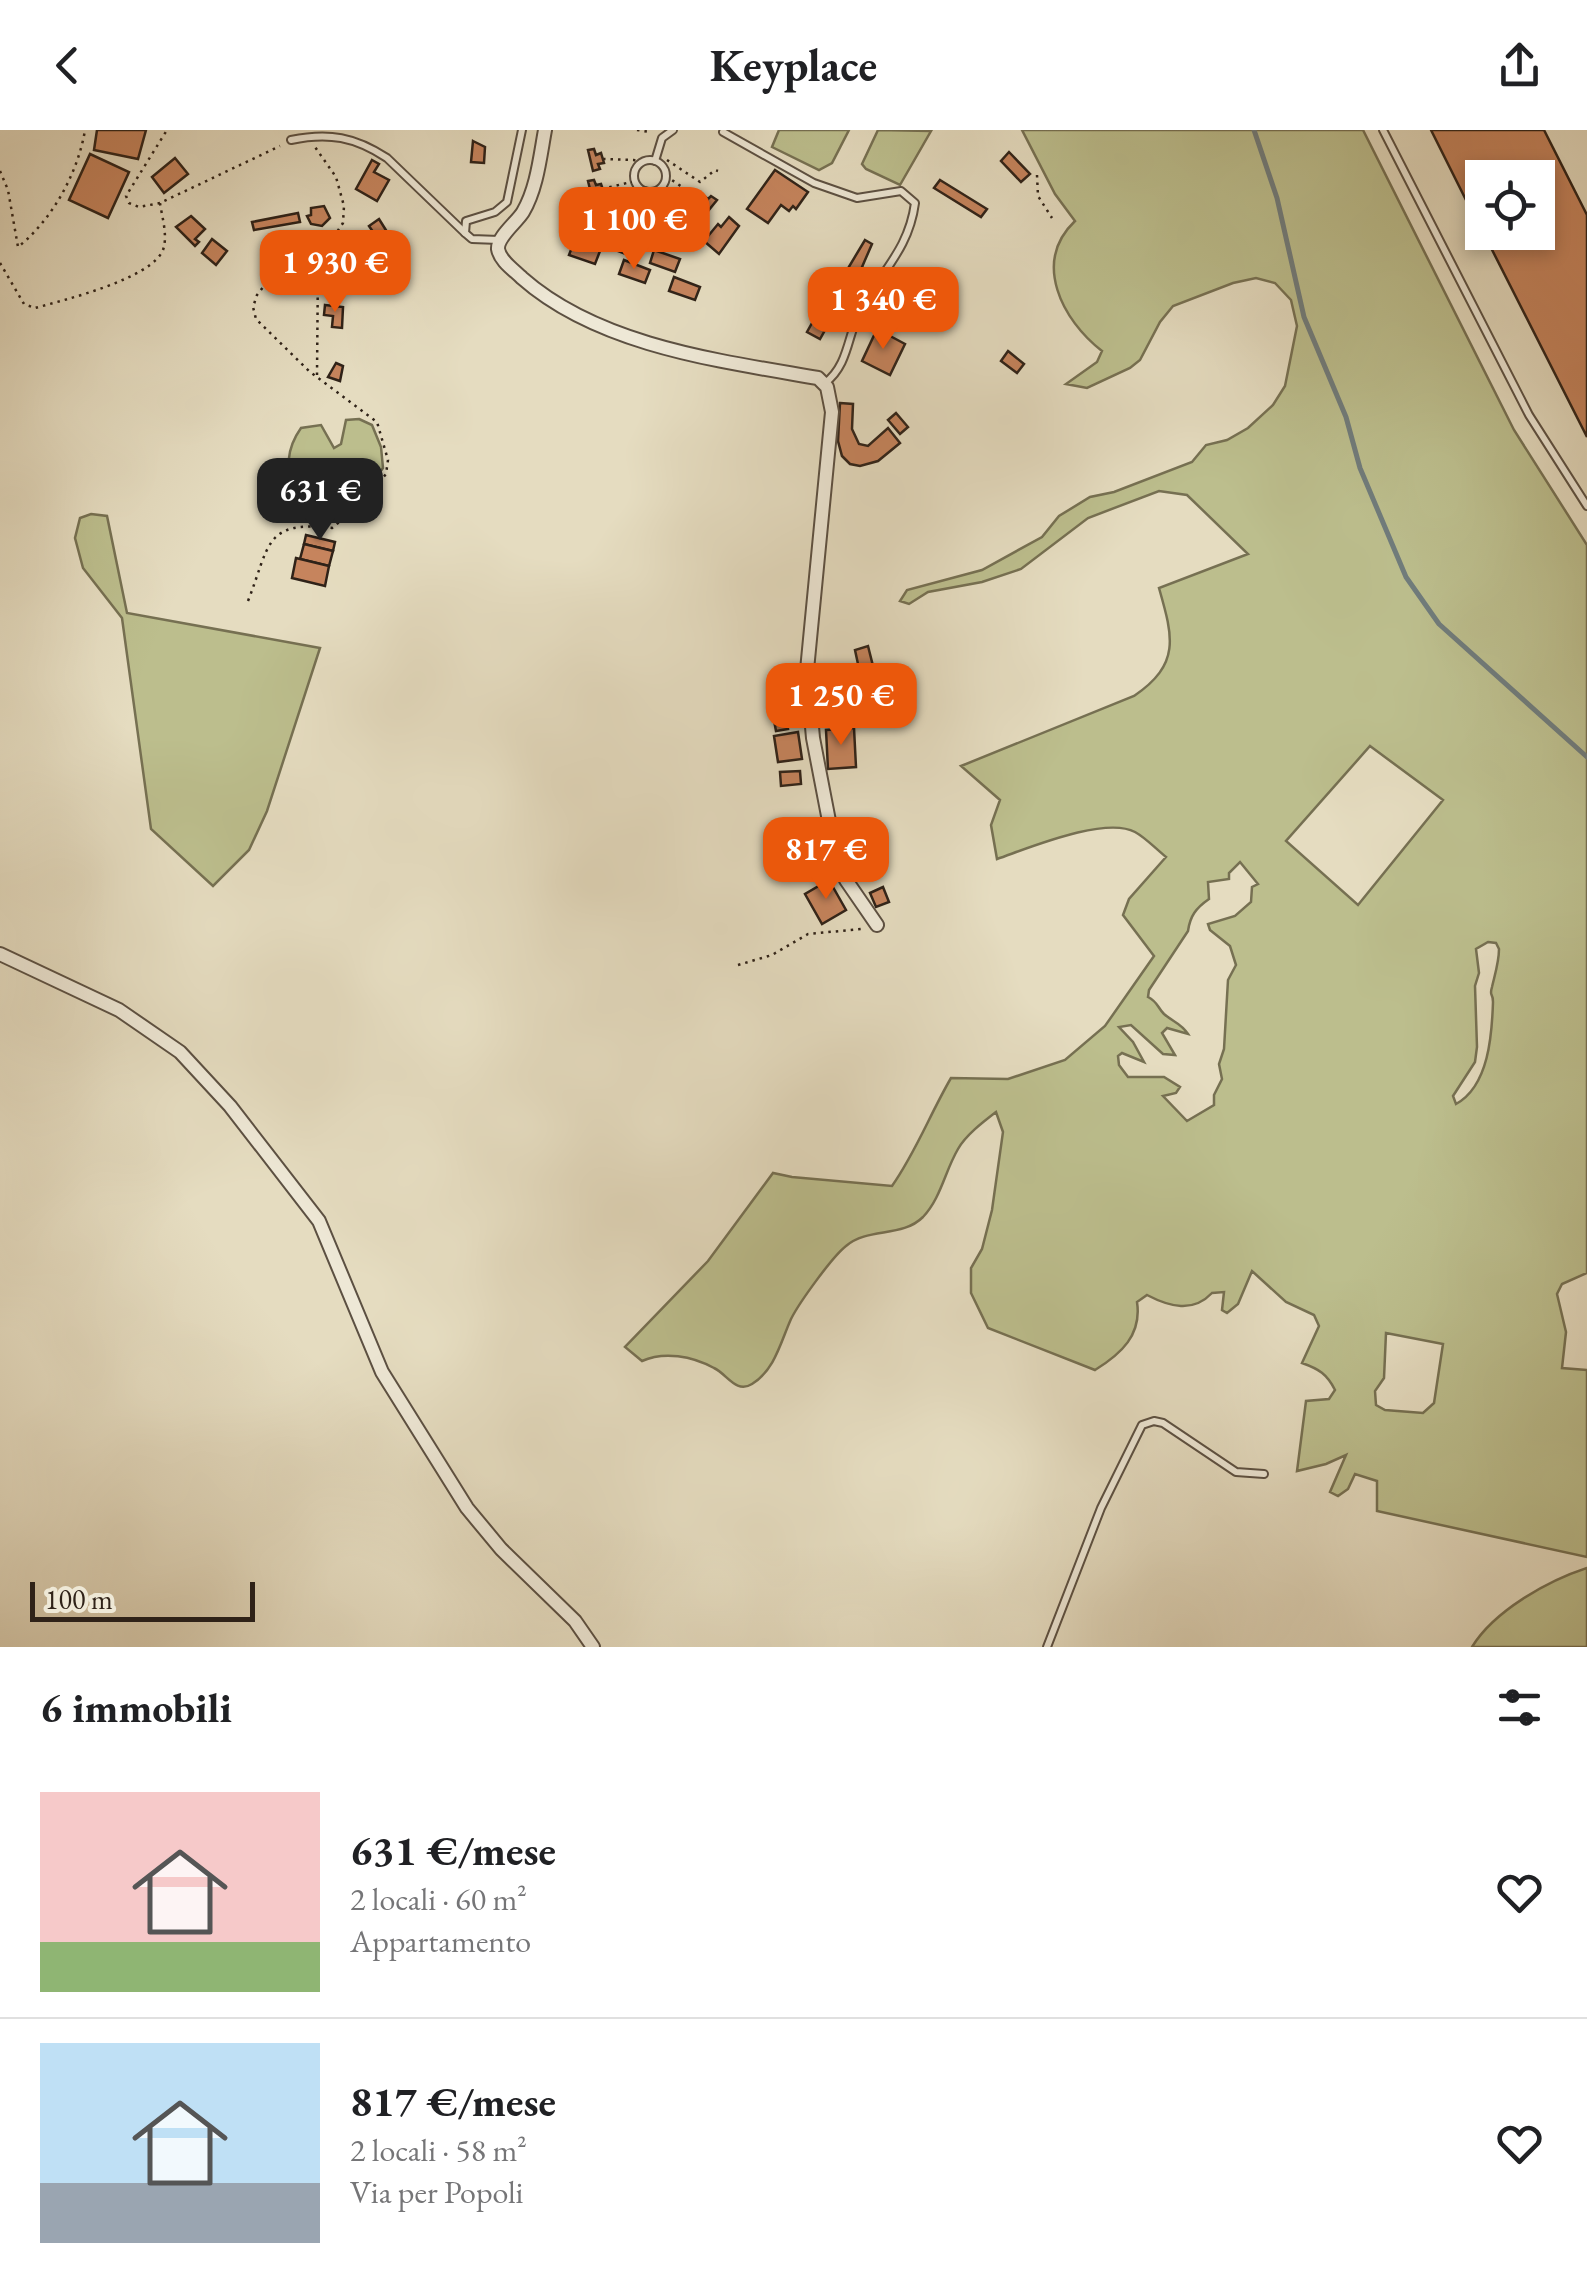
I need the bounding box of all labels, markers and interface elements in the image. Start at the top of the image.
text: Keyplace [710,36,877,94]
icon: back [40,38,95,93]
icon: share [1492,38,1547,93]
map controls [1465,160,1555,250]
button: locate [1465,160,1555,250]
pin: 1 100 € [542,187,726,272]
text: 1 100 € [581,198,687,240]
pin: 1 930 € [243,230,427,315]
text: 1 930 € [282,241,388,283]
pin: 1 340 € [791,267,975,352]
text: 1 340 € [830,278,936,320]
pin: 631 € [250,458,390,543]
text: 631 € [279,469,361,511]
pin: 1 250 € [749,663,933,748]
text: 1 250 € [788,674,894,716]
pin: 817 € [756,817,896,902]
text: 817 € [785,828,867,870]
scale bar [30,1577,255,1622]
text: 100 m [45,1581,113,1617]
text: 6 immobili [40,1680,232,1735]
icon: filters [1492,1680,1547,1735]
text: 631 €/mese [350,1823,556,1878]
icon: home [120,1832,240,1952]
icon: heart [1492,1865,1547,1920]
text: 2 locali · 60 m² [350,1878,527,1920]
text: Appartamento [350,1920,531,1962]
text: 817 €/mese [350,2074,556,2129]
icon: home [120,2083,240,2203]
icon: heart [1492,2116,1547,2171]
text: 2 locali · 58 m² [350,2129,527,2171]
text: Via per Popoli [350,2171,523,2213]

